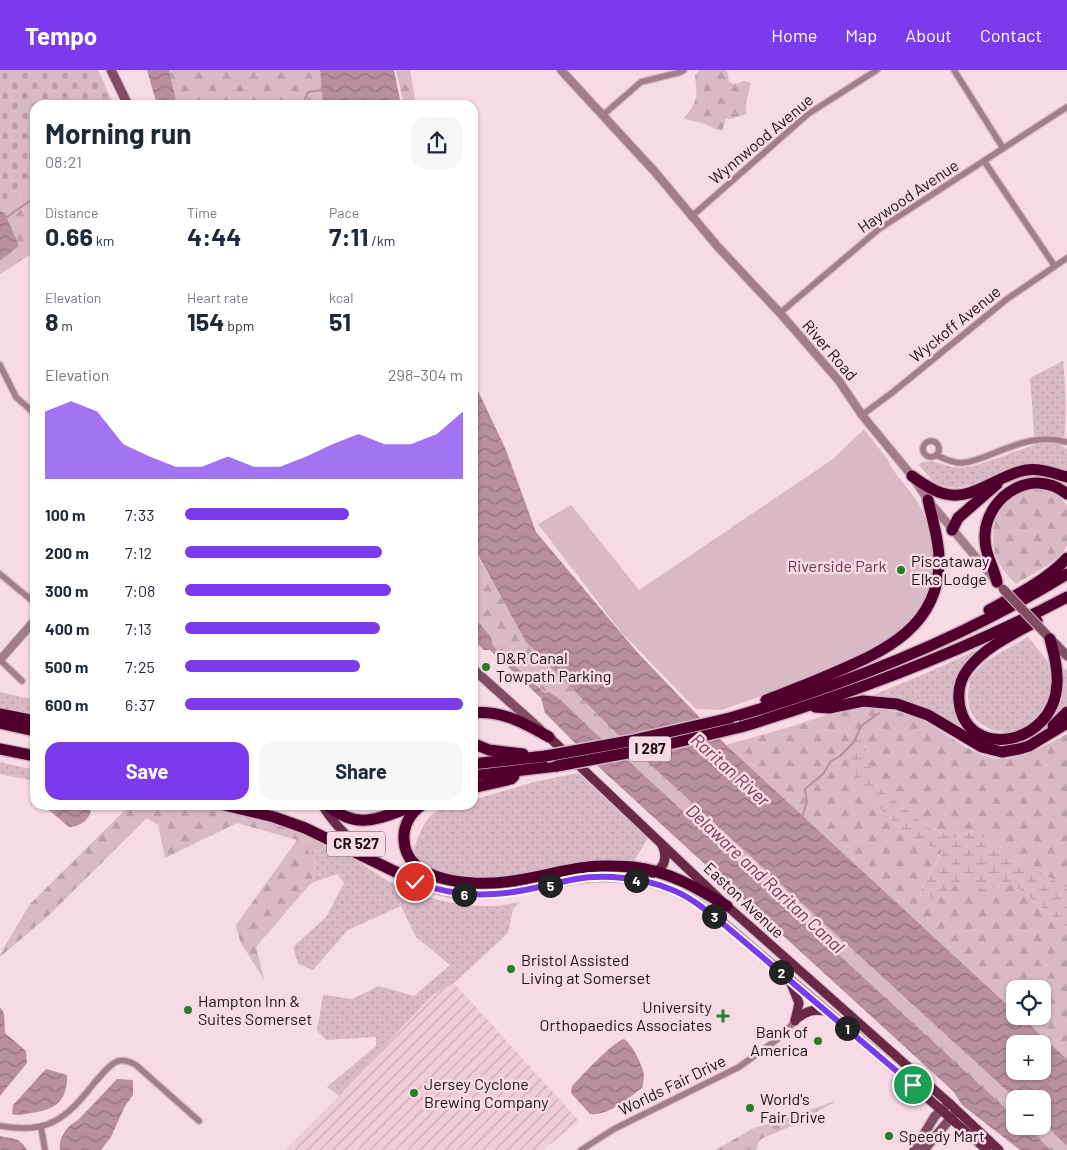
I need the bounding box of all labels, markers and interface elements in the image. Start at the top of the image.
text: Tempo [25,21,97,50]
text: Home [771,24,817,46]
text: Map [845,24,877,46]
text: About [905,24,952,46]
text: Contact [980,24,1042,46]
street label: Wynnwood Avenue [705,90,817,188]
text: Morning run [45,116,192,150]
button: share [411,117,463,169]
text: 08:21 [45,152,82,171]
street label: Haywood Avenue [854,155,962,236]
text: Distance [45,204,98,221]
text: Time [187,204,217,221]
text: Pace [329,204,359,221]
text: 0.66 [45,221,93,251]
text: 4:44 [187,221,241,251]
text: 7:11 [329,221,368,251]
text: km [93,232,114,249]
text: /km [368,232,395,249]
street label: Wyckoff Avenue [906,281,1004,366]
text: Elevation [45,289,101,306]
text: Heart rate [187,289,248,306]
text: kcal [329,289,353,306]
text: 8 [45,306,59,336]
text: 154 [187,306,224,336]
text: 51 [329,306,351,336]
street label: River Road [799,315,862,384]
text: m [59,317,73,334]
text: bpm [224,317,254,334]
text: Elevation [45,365,109,384]
text: 298–304 m [388,365,463,384]
text: 100 m [45,505,85,524]
text: 7:33 [125,505,154,524]
text: 200 m [45,543,89,562]
text: 7:12 [125,543,152,562]
place label: Piscataway Elks Lodge [911,551,990,588]
park label: Riverside Park [787,556,887,575]
marker: Piscataway Elks Lodge [895,564,907,576]
text: 300 m [45,581,88,600]
text: 7:08 [125,581,155,600]
text: 400 m [45,619,89,638]
text: 7:13 [125,619,152,638]
place label: D&R Canal Towpath Parking [496,648,611,685]
text: 500 m [45,657,88,676]
text: 7:25 [125,657,155,676]
marker: D&R Canal Towpath Parking [480,661,492,673]
text: 600 m [45,695,88,714]
text: 6:37 [125,695,154,714]
water label: Raritan River [687,728,775,811]
road number: I 287 [629,736,671,762]
button: Save [45,742,249,800]
button: Share [259,742,463,800]
water label: Delaware and Raritan Canal [682,799,850,958]
road number: CR 527 [327,832,385,856]
street label: Easton Avenue [700,858,788,942]
pin [394,861,436,903]
icon: check [401,868,429,896]
pin: 4 [624,868,648,892]
pin: 5 [538,872,562,898]
text: 4 [632,872,641,889]
text: 5 [547,877,554,894]
pin: 6 [452,882,476,906]
text: 6 [461,886,468,903]
pin: 3 [702,904,726,928]
text: 3 [711,908,718,925]
place label: Bristol Assisted Living at Somerset [521,950,651,987]
pin: 2 [768,960,794,984]
marker: Bristol Assisted Living at Somerset [505,963,517,975]
text: 2 [778,964,785,981]
map controls [1006,980,1051,1135]
button: locate [1006,980,1051,1025]
place label: Hampton Inn & Suites Somerset [198,991,312,1028]
place label: University Orthopaedics Associates [540,997,713,1034]
marker: Hampton Inn & Suites Somerset [182,1004,194,1016]
marker: University Orthopaedics Associates [716,1009,730,1023]
pin: 1 [834,1016,860,1040]
text: 1 [845,1020,850,1037]
place label: Bank of America [750,1022,808,1059]
marker: Bank of America [812,1035,824,1047]
button: + [1006,1035,1051,1080]
street label: Worlds Fair Drive [615,1050,728,1119]
pin [892,1064,934,1106]
icon: arrive [899,1071,927,1099]
place label: Jersey Cyclone Brewing Company [424,1074,549,1111]
marker: Jersey Cyclone Brewing Company [408,1087,420,1099]
place label: World's Fair Drive [760,1089,826,1126]
button: − [1006,1090,1051,1135]
marker: World's Fair Drive [744,1102,756,1114]
place label: Speedy Mart [899,1126,985,1145]
marker: Speedy Mart [883,1130,895,1142]

